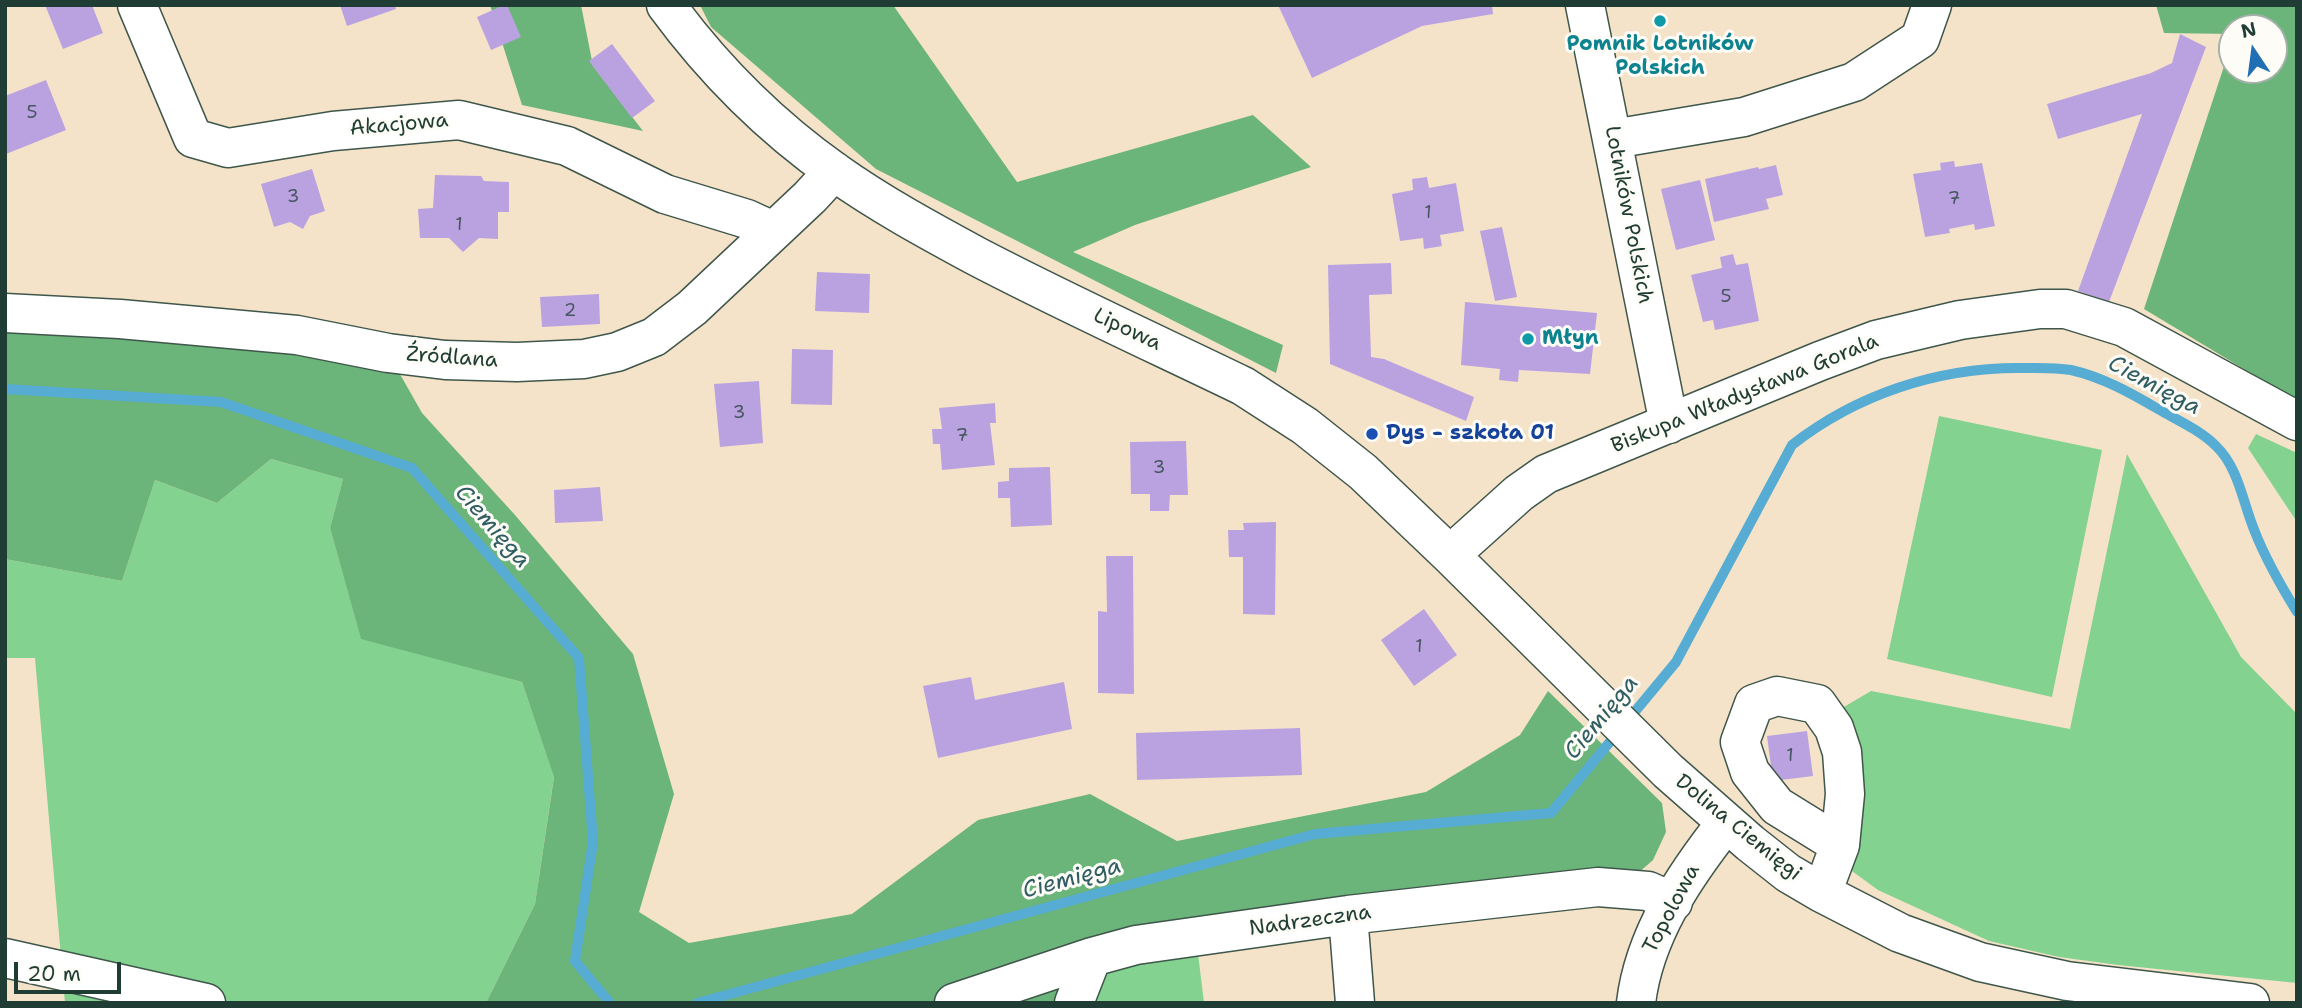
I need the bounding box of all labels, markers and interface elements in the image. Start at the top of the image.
marker: Pomnik Lotników Polskich [1652,13,1668,29]
north arrow [2218,14,2288,84]
text: N [2238,16,2259,44]
place label: Pomnik Lotników Polskich [1566,32,1754,82]
house number: 5 [26,102,38,124]
street label: Akacjowa [349,108,449,142]
street label: Lotników Polskich [1598,124,1658,306]
house number: 3 [287,186,299,208]
house number: 7 [1948,188,1960,210]
house number: 1 [1424,202,1432,224]
house number: 1 [455,214,463,236]
house number: 5 [1720,286,1732,308]
house number: 2 [564,300,576,322]
street label: Lipowa [1089,303,1165,357]
place label: Młyn [1542,326,1599,352]
street label: Biskupa Władysława Gorala [1608,329,1882,459]
marker: Młyn [1520,331,1536,347]
street label: Źródlana [405,342,499,374]
water label: Ciemięga [2103,350,2205,422]
house number: 3 [733,402,745,424]
place label: Dys - szkoła 01 [1386,421,1554,447]
house number: 7 [956,425,968,447]
marker: Dys - szkoła 01 [1364,426,1380,442]
house number: 3 [1153,457,1165,479]
water label: Ciemięga [448,480,536,574]
house number: 1 [1415,636,1423,658]
water label: Ciemięga [1559,670,1645,766]
house number: 1 [1786,745,1794,767]
street label: Dolina Ciemięgi [1670,769,1806,887]
water label: Ciemięga [1020,853,1124,905]
street label: Topolowa [1638,860,1706,958]
street label: Nadrzeczna [1247,900,1373,942]
scale bar [18,948,124,992]
text: 20 m [27,960,81,988]

